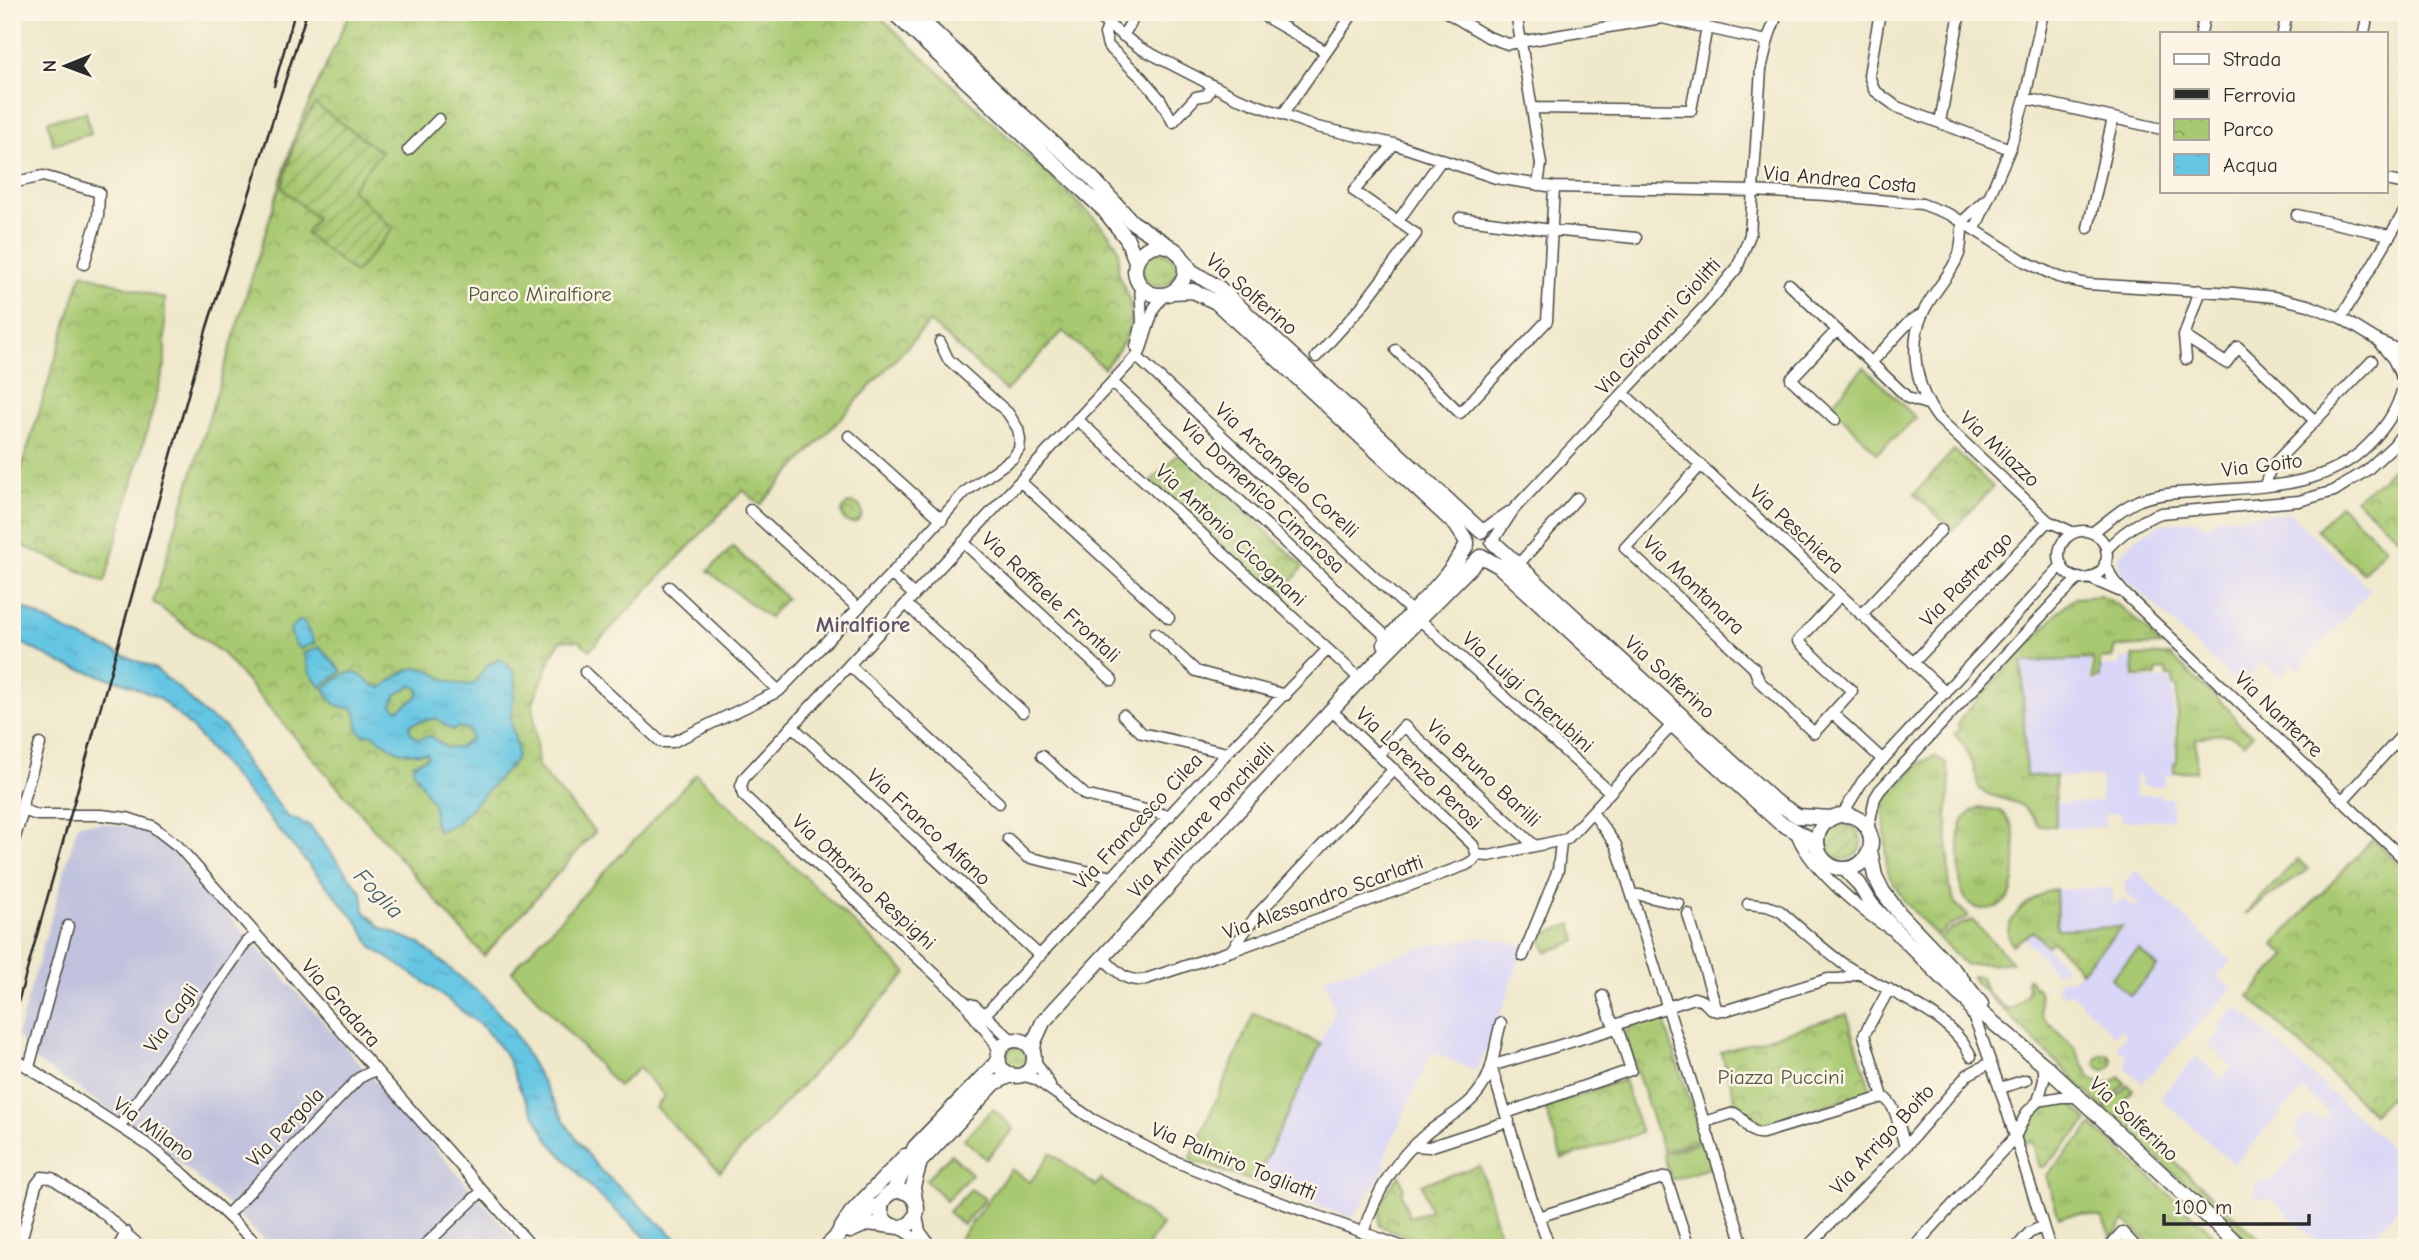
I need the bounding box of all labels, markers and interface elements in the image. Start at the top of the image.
north arrow [32,32,102,102]
legend [2160,32,2388,192]
text: Strada [2223,47,2281,71]
text: N [39,60,61,73]
text: Ferrovia [2223,83,2296,107]
text: Parco [2223,117,2274,141]
text: Acqua [2223,153,2278,177]
street label: Via Andrea Costa [1762,160,1918,198]
street label: Via Solferino [1201,248,1303,340]
street label: Via Giovanni Giolitti [1590,253,1726,399]
park label: Parco Miralfiore [468,282,612,306]
street label: Via Arcangelo Corelli [1210,397,1364,543]
street label: Via Milazzo [1955,406,2045,492]
street label: Via Domenico Cimarosa [1176,414,1350,578]
street label: Via Goito [2220,448,2304,482]
street label: Via Antonio Cicognani [1151,459,1311,611]
street label: Via Peschiera [1745,480,1849,578]
street label: Via Raffaele Frontali [977,527,1125,667]
street label: Via Pastrengo [1915,527,2017,631]
street label: Via Montanara [1638,531,1750,639]
district label: Miralfiore [816,611,910,638]
street label: Via Luigi Cherubini [1457,627,1599,757]
street label: Via Solferino [1620,630,1720,724]
street label: Via Nanterre [2230,666,2328,762]
street label: Via Lorenzo Perosi [1351,702,1487,834]
street label: Via Bruno Barilli [1422,714,1546,832]
street label: Via Amilcare Ponchielli [1123,737,1279,903]
street label: Via Francesco Cilea [1069,748,1207,894]
street label: Via Franco Alfano [862,764,996,890]
street label: Via Ottorino Respighi [787,809,941,955]
street label: Via Alessandro Scarlatti [1220,850,1426,944]
water label: Foglia [348,863,409,924]
street label: Via Gradara [296,954,386,1052]
street label: Via Cagli [139,979,203,1057]
park label: Piazza Puccini [1718,1065,1844,1089]
street label: Via Solferino [2084,1072,2184,1166]
street label: Via Arrigo Boito [1825,1079,1939,1199]
street label: Via Pergola [241,1082,329,1172]
street label: Via Milano [109,1092,199,1166]
street label: Via Palmiro Togliatti [1148,1117,1320,1205]
scale bar [2164,1183,2309,1227]
text: 100 m [2174,1195,2232,1219]

